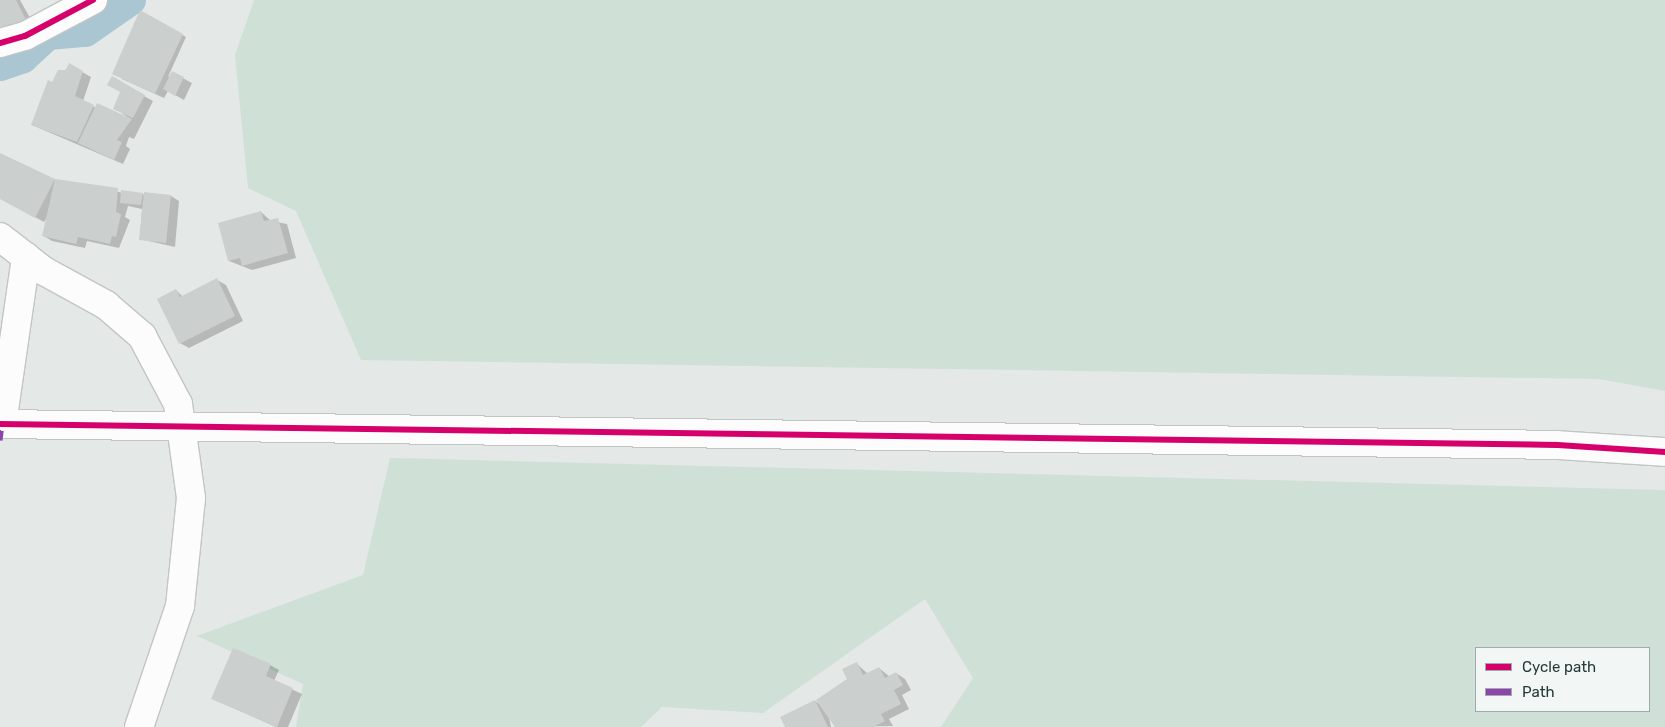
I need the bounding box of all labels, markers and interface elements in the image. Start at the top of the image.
legend [1475,647,1650,712]
text: Cycle path [1522,658,1596,676]
text: Path [1522,683,1555,701]

